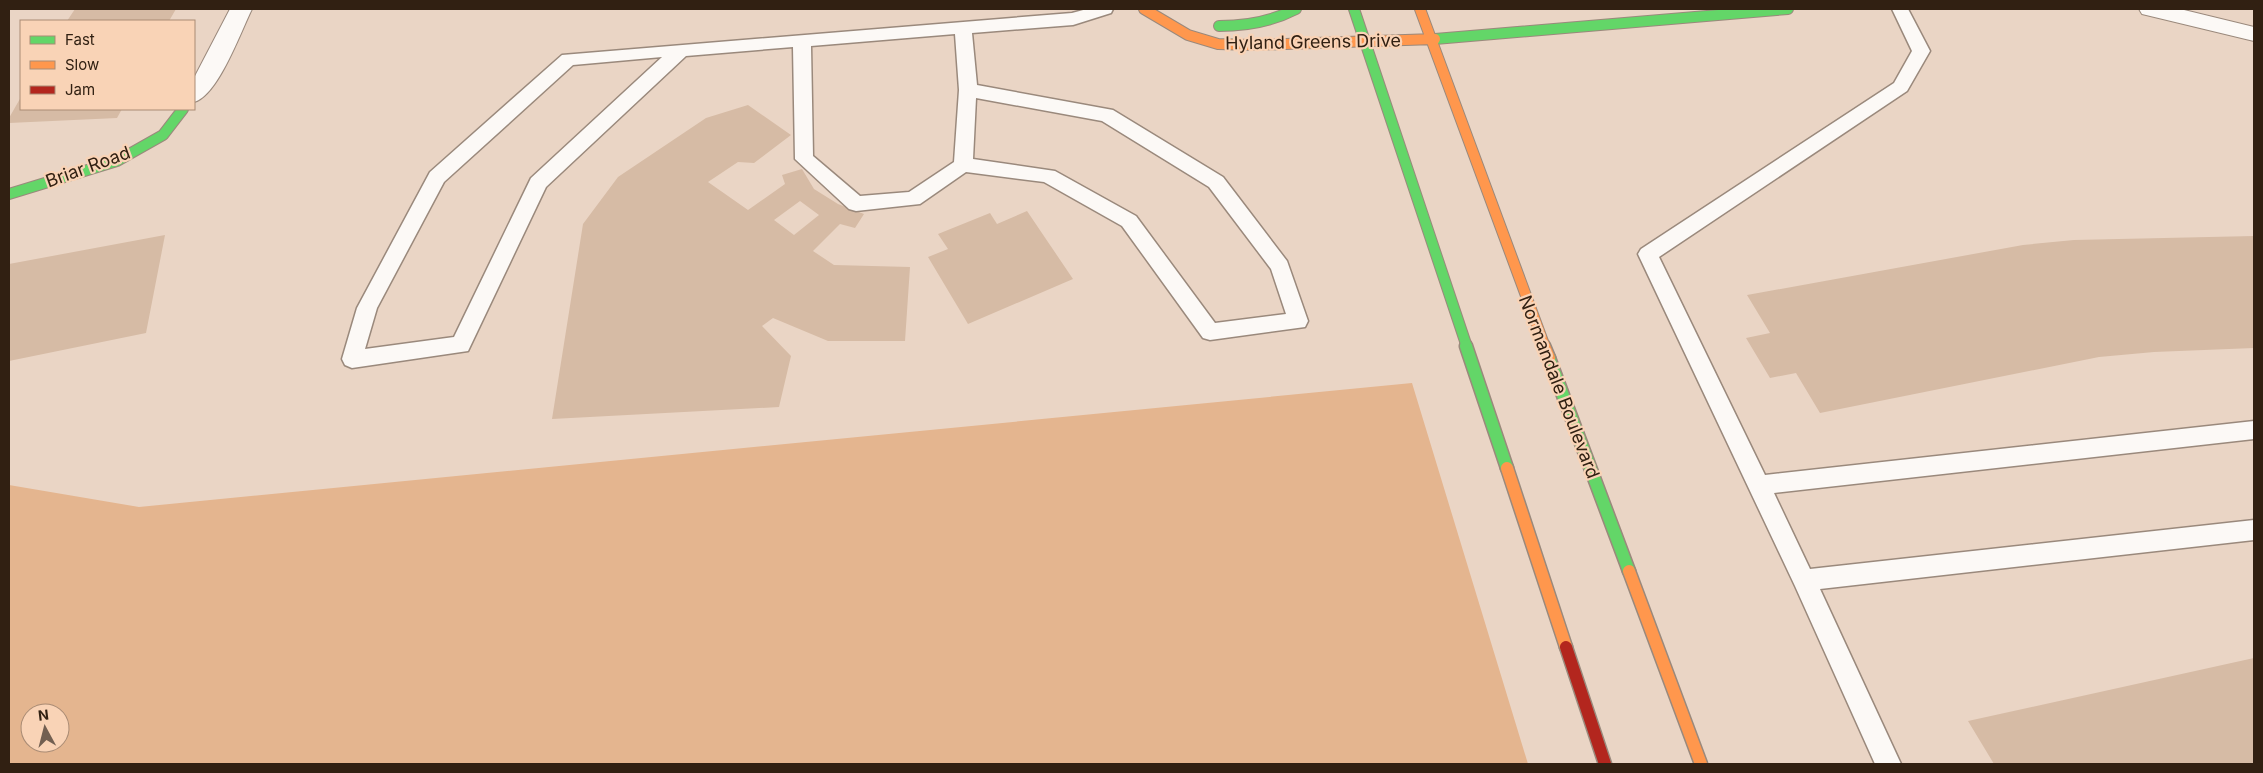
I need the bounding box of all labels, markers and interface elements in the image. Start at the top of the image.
legend [20,20,195,110]
street label: Hyland Greens Drive [1225,29,1401,54]
text: Fast [65,30,95,49]
text: Slow [65,55,99,74]
text: Jam [65,80,95,99]
street label: Briar Road [43,142,133,192]
street label: Normandale Boulevard [1515,292,1604,481]
north arrow [20,703,70,753]
text: N [37,706,50,724]

